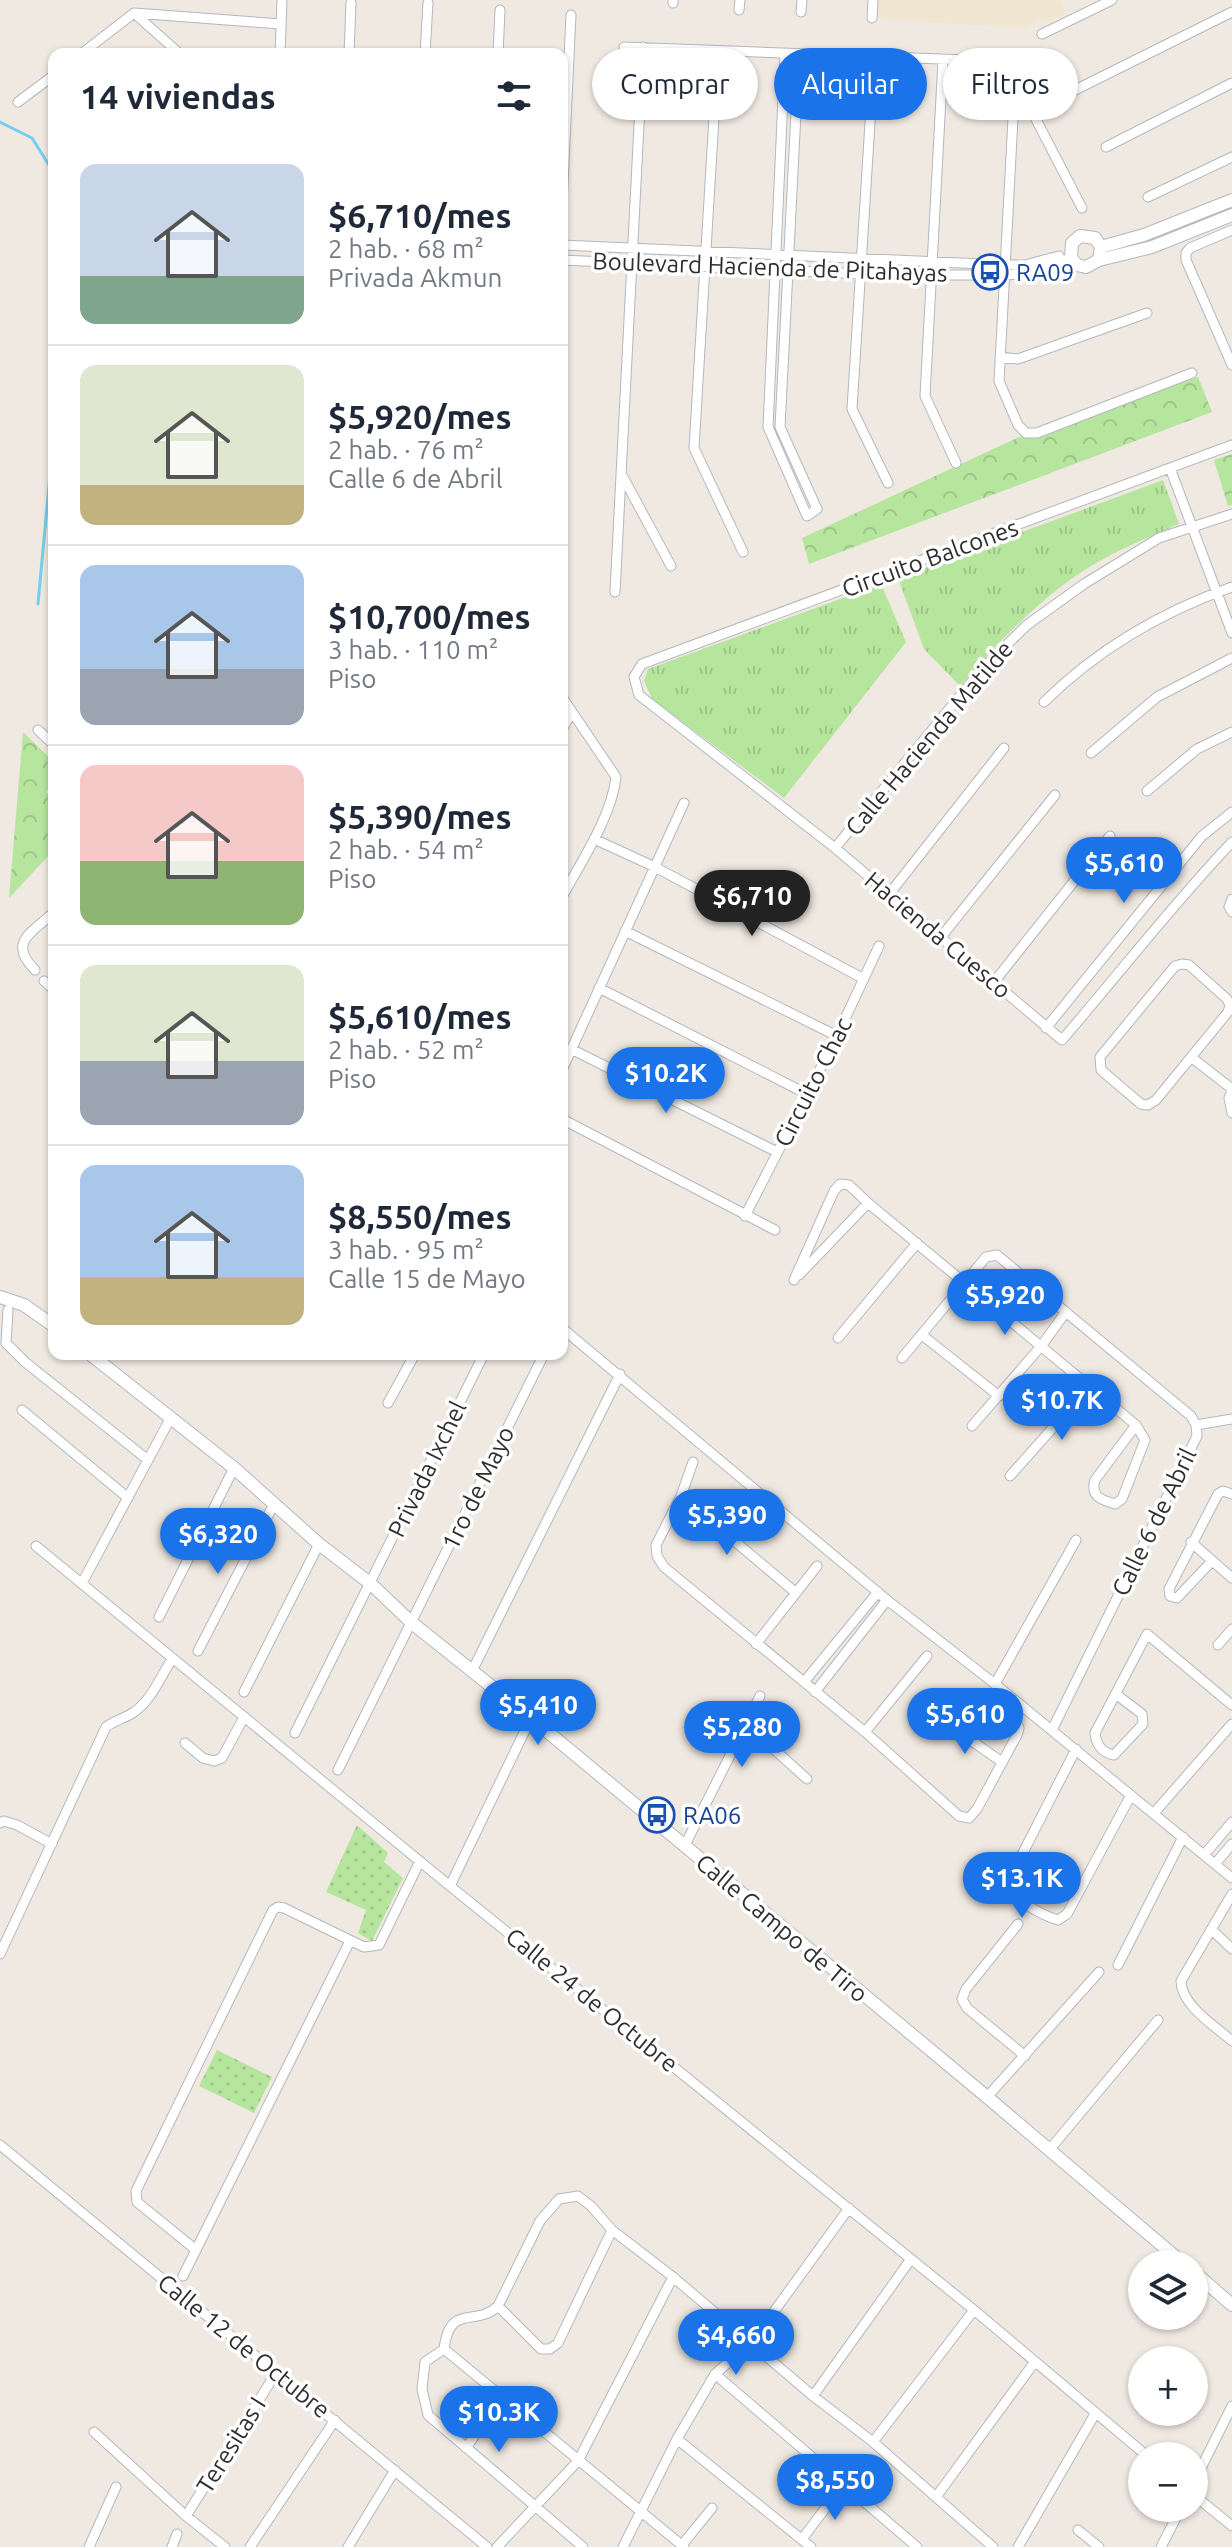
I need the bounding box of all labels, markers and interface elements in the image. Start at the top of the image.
chip: Comprar [592,48,758,120]
chip: Alquilar [774,48,927,120]
chip: Filtros [943,48,1078,120]
icon: filters [492,74,536,118]
text: 14 viviendas [80,77,276,115]
icon: home [144,196,240,292]
text: $6,710/mes [328,196,511,234]
text: 2 hab. · 68 m² [328,234,484,263]
street label: Boulevard Hacienda de Pitahayas [592,247,948,287]
bus stop icon: RA09 [971,253,1009,291]
place label: RA09 [1016,259,1074,286]
text: Privada Akmun [328,263,502,292]
icon: home [144,397,240,493]
text: $5,920/mes [328,397,511,435]
text: 2 hab. · 76 m² [328,435,484,464]
text: Calle 6 de Abril [328,464,503,493]
street label: Circuito Balcones [838,514,1022,602]
icon: home [144,597,240,693]
text: $10,700/mes [328,597,531,635]
text: 3 hab. · 110 m² [328,635,498,664]
street label: Calle Hacienda Matilde [840,635,1018,841]
text: Piso [328,664,376,693]
icon: home [144,797,240,893]
text: $5,390/mes [328,797,511,835]
text: 2 hab. · 54 m² [328,835,484,864]
pin: $5,610 [1059,837,1189,905]
text: $5,610 [1084,848,1164,877]
text: Piso [328,864,376,893]
street label: Hacienda Cuesco [860,866,1016,1004]
pin: $6,710 [687,870,817,938]
text: $6,710 [712,881,792,910]
icon: home [144,997,240,1093]
text: $5,610/mes [328,997,511,1035]
street label: Circuito Chac [769,1013,857,1151]
text: 2 hab. · 52 m² [328,1035,484,1064]
pin: $10.2K [601,1047,731,1115]
text: $10.2K [625,1058,707,1087]
text: Piso [328,1064,376,1093]
icon: home [144,1197,240,1293]
text: $8,550/mes [328,1197,511,1235]
text: 3 hab. · 95 m² [328,1235,484,1264]
text: Calle 15 de Mayo [328,1264,526,1293]
pin: $5,920 [940,1269,1070,1337]
text: $5,920 [965,1280,1045,1309]
pin: $10.7K [997,1374,1127,1442]
text: $10.7K [1021,1385,1103,1414]
street label: Privada Ixchel [383,1397,471,1541]
street label: 1ro de Mayo [437,1422,519,1554]
street label: Calle 6 de Abril [1107,1444,1201,1600]
pin: $5,390 [662,1489,792,1557]
text: $5,390 [687,1500,767,1529]
pin: $6,320 [153,1508,283,1576]
text: $6,320 [178,1519,258,1548]
pin: $5,410 [473,1679,603,1747]
pin: $5,610 [900,1688,1030,1756]
text: $5,410 [498,1690,578,1719]
text: $5,610 [925,1699,1005,1728]
pin: $5,280 [677,1701,807,1769]
text: $5,280 [702,1712,782,1741]
bus stop icon: RA06 [638,1796,676,1834]
place label: RA06 [683,1802,741,1829]
street label: Calle Campo de Tiro [691,1848,873,2008]
pin: $13.1K [957,1852,1087,1920]
text: $13.1K [981,1863,1063,1892]
street label: Calle 24 de Octubre [501,1922,683,2078]
map controls [1128,2250,1208,2522]
button: layers [1128,2250,1208,2330]
street label: Calle 12 de Octubre [153,2268,335,2424]
pin: $4,660 [671,2309,801,2377]
text: $4,660 [696,2320,776,2349]
button: + [1128,2346,1208,2426]
pin: $10.3K [434,2386,564,2454]
street label: Teresitas I [191,2392,271,2498]
text: $10.3K [458,2397,540,2426]
button: − [1128,2442,1208,2522]
pin: $8,550 [770,2454,900,2522]
text: $8,550 [795,2465,875,2494]

